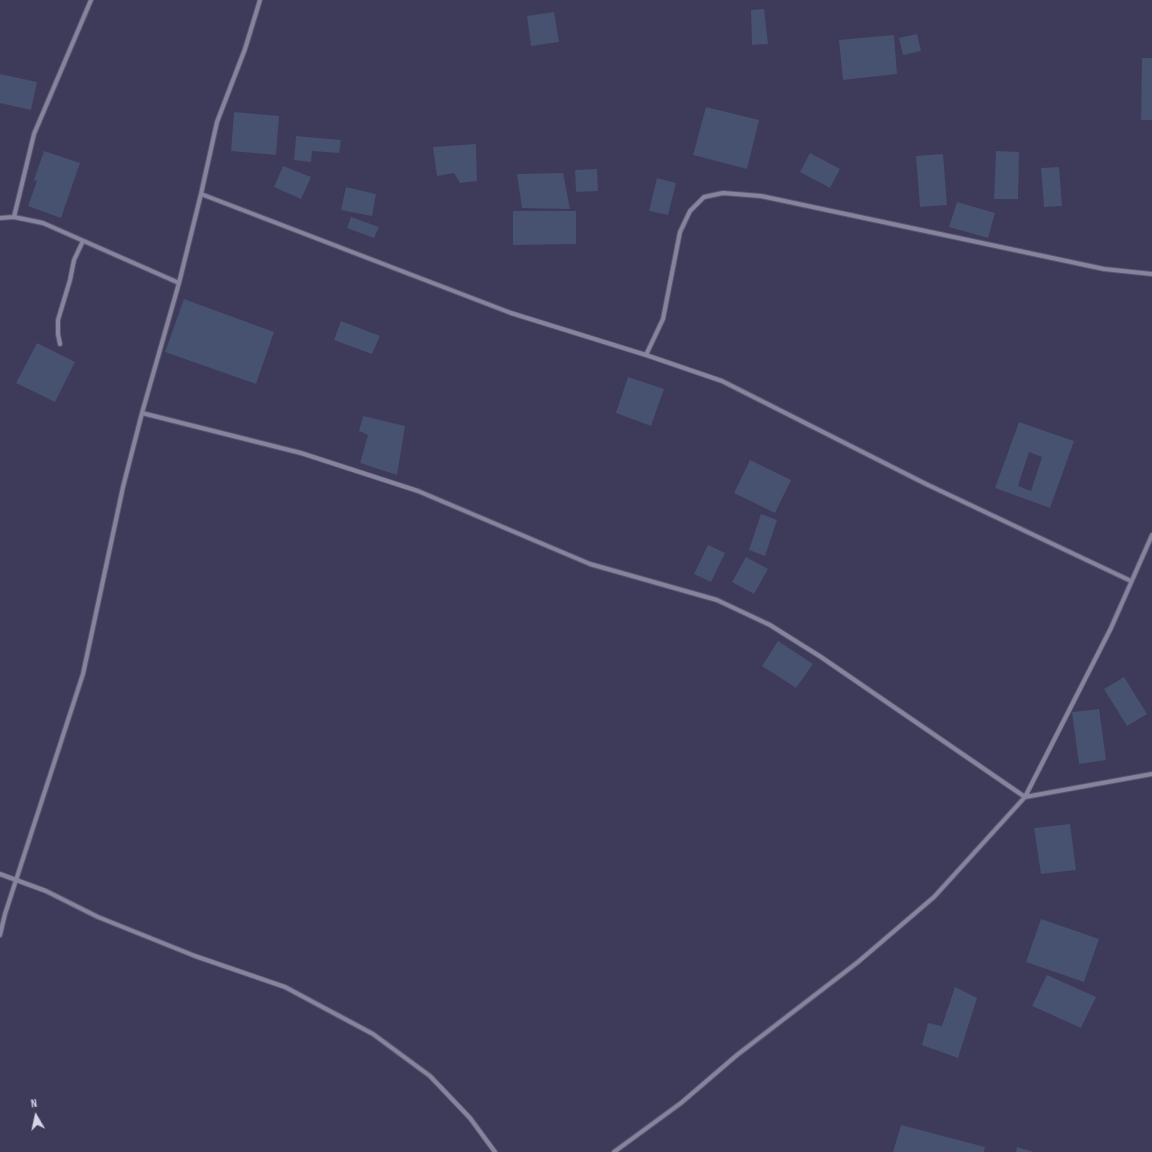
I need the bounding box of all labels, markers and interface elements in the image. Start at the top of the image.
north arrow [16,1096,56,1136]
text: N [30,1097,38,1111]

